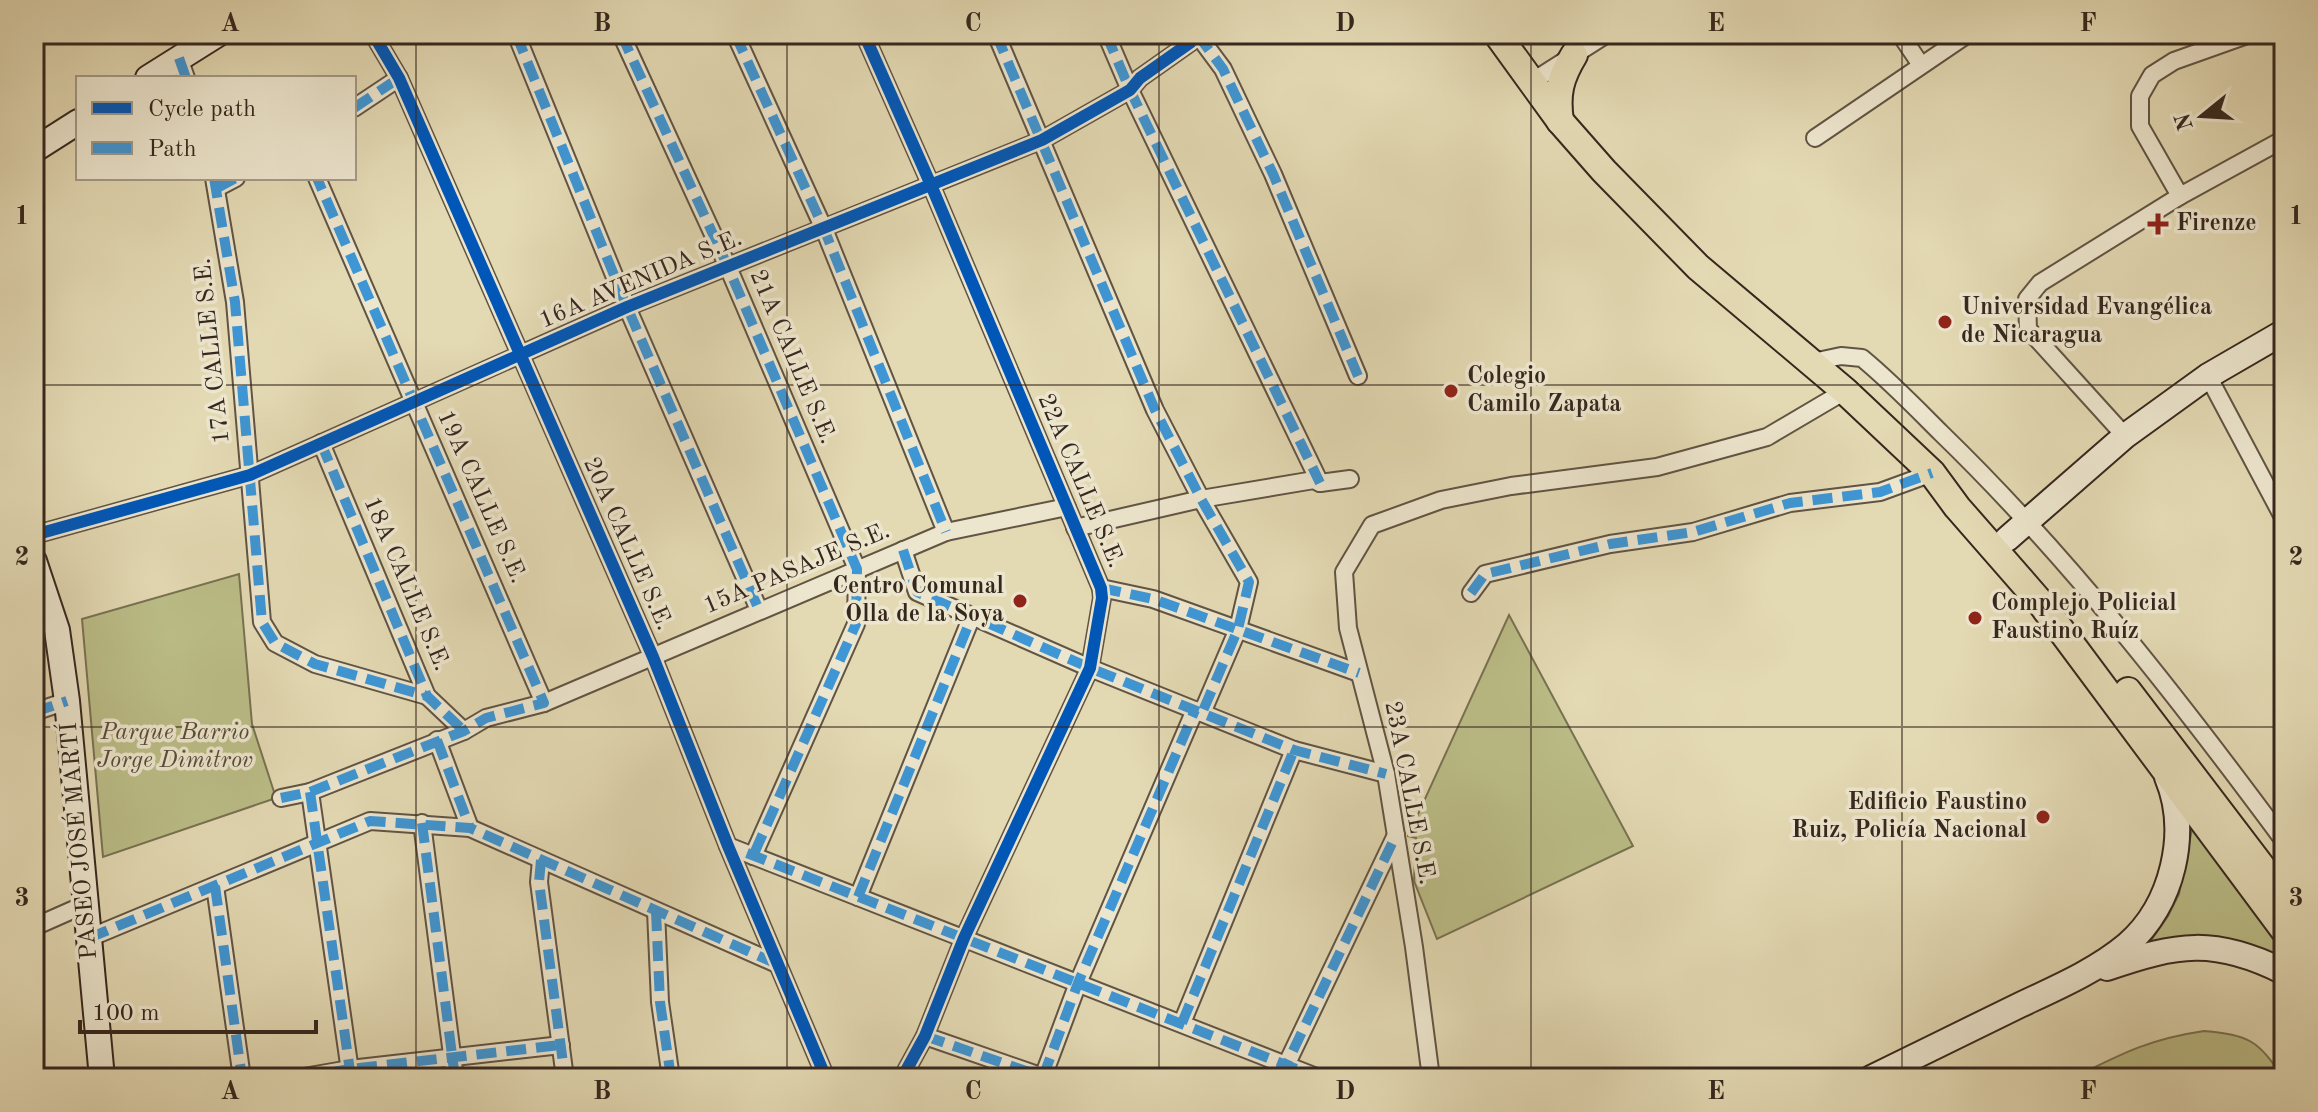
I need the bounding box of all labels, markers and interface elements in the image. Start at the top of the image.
text: A [220,11,240,37]
text: B [593,11,611,37]
text: C [964,11,982,37]
text: D [1335,11,1355,37]
text: E [1707,11,1725,37]
text: F [2079,11,2097,37]
legend [76,76,356,180]
north arrow [2162,76,2242,156]
text: Cycle path [148,98,256,122]
text: N [2172,110,2198,133]
text: Path [148,138,197,162]
text: 1 [14,204,30,230]
text: 1 [2288,204,2304,230]
place label: Firenze [2176,212,2257,236]
marker: Firenze [2147,213,2169,235]
street label: 16A AVENIDA S.E. [536,226,746,334]
street label: 17A CALLE S.E. [191,257,235,445]
street label: 21A CALLE S.E. [745,267,839,447]
place label: Universidad Evangélica de Nicaragua [1961,296,2212,348]
marker: Universidad Evangélica de Nicaragua [1936,313,1954,331]
place label: Colegio Camilo Zapata [1467,365,1622,417]
marker: Colegio Camilo Zapata [1442,382,1460,400]
street label: 22A CALLE S.E. [1033,391,1127,571]
street label: 19A CALLE S.E. [432,407,530,587]
street label: 20A CALLE S.E. [578,454,676,634]
street label: 18A CALLE S.E. [359,494,453,674]
street label: 15A PASAJE S.E. [700,519,894,619]
text: 2 [14,545,30,571]
text: 2 [2288,545,2304,571]
place label: Centro Comunal Olla de la Soya [832,575,1004,627]
marker: Centro Comunal Olla de la Soya [1011,592,1029,610]
place label: Complejo Policial Faustino Ruíz [1991,592,2177,644]
marker: Complejo Policial Faustino Ruíz [1966,609,1984,627]
street label: 23A CALLE S.E. [1379,699,1439,887]
street label: PASEO JOSÉ MARTÍ [54,721,102,961]
park label: Parque Barrio Jorge Dimitrov [97,721,253,773]
place label: Edificio Faustino Ruiz, Policía Nacional [1791,791,2027,843]
marker: Edificio Faustino Ruiz, Policía Nacional [2034,808,2052,826]
text: 3 [14,886,30,912]
text: 3 [2288,886,2304,912]
scale bar [80,984,316,1034]
text: 100 m [92,1002,160,1026]
text: A [220,1079,240,1105]
text: B [593,1079,611,1105]
text: C [964,1079,982,1105]
text: D [1335,1079,1355,1105]
text: E [1707,1079,1725,1105]
text: F [2079,1079,2097,1105]

